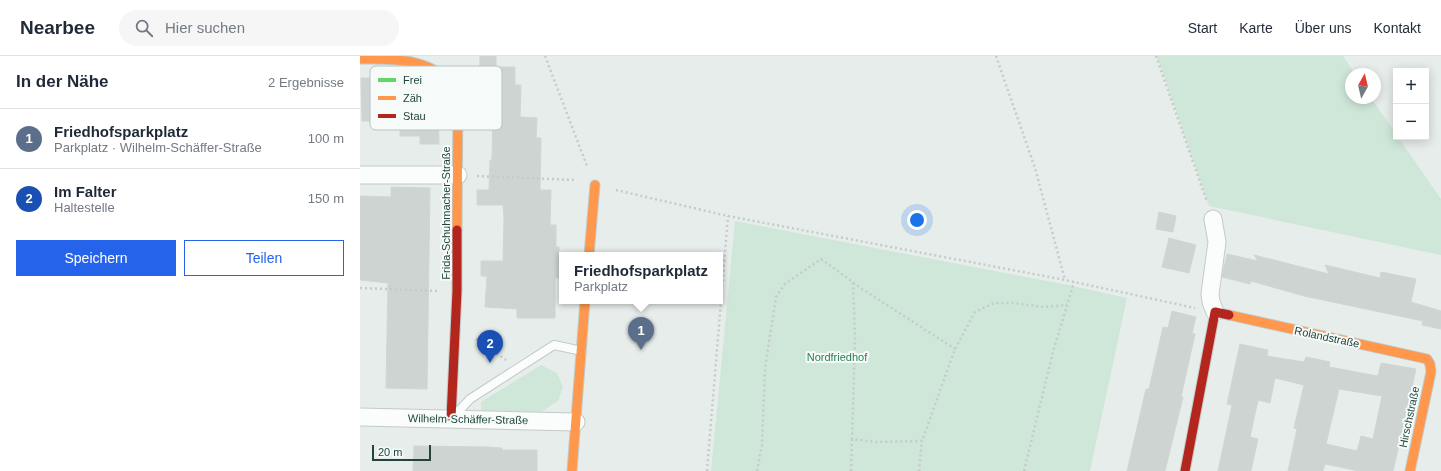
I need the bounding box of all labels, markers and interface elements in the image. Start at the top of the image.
search box [119,10,399,46]
text: Nearbee [20,17,95,38]
icon: search [133,17,155,39]
text: Hier suchen [165,19,245,36]
text: Start [1188,20,1217,36]
text: Karte [1239,20,1273,36]
text: Über uns [1295,20,1352,36]
text: Kontakt [1374,20,1421,36]
legend [370,66,502,130]
north arrow [1345,68,1381,104]
map controls [1393,68,1429,140]
button: + [1393,68,1429,104]
text: In der Nähe [16,72,109,91]
text: Frei [403,74,422,86]
text: 2 Ergebnisse [268,75,344,90]
text: Zäh [403,92,422,104]
button: − [1393,104,1429,140]
text: Stau [403,110,426,122]
text: Friedhofsparkplatz [54,123,188,140]
text: 1 [25,131,33,146]
text: 100 m [308,131,344,146]
text: Parkplatz · Wilhelm-Schäffer-Straße [54,140,262,155]
street label: Frida-Schuhmacher-Straße [440,146,452,280]
text: Im Falter [54,183,117,200]
text: 2 [25,191,33,206]
text: 150 m [308,191,344,206]
text: Haltestelle [54,200,115,215]
your location [907,210,927,230]
button: Speichern [16,240,176,276]
button: Teilen [184,240,344,276]
popup [559,252,723,304]
text: Friedhofsparkplatz [574,262,708,279]
text: Parkplatz [574,279,628,294]
pin: 1 [628,317,654,350]
street label: Rolandstraße [1293,324,1361,350]
pin: 2 [477,330,503,363]
park label: Nordfriedhof [807,351,868,363]
street label: Hirschstraße [1397,385,1421,449]
street label: Wilhelm-Schäffer-Straße [408,412,528,426]
scale bar [372,443,431,462]
text: 20 m [378,446,402,458]

